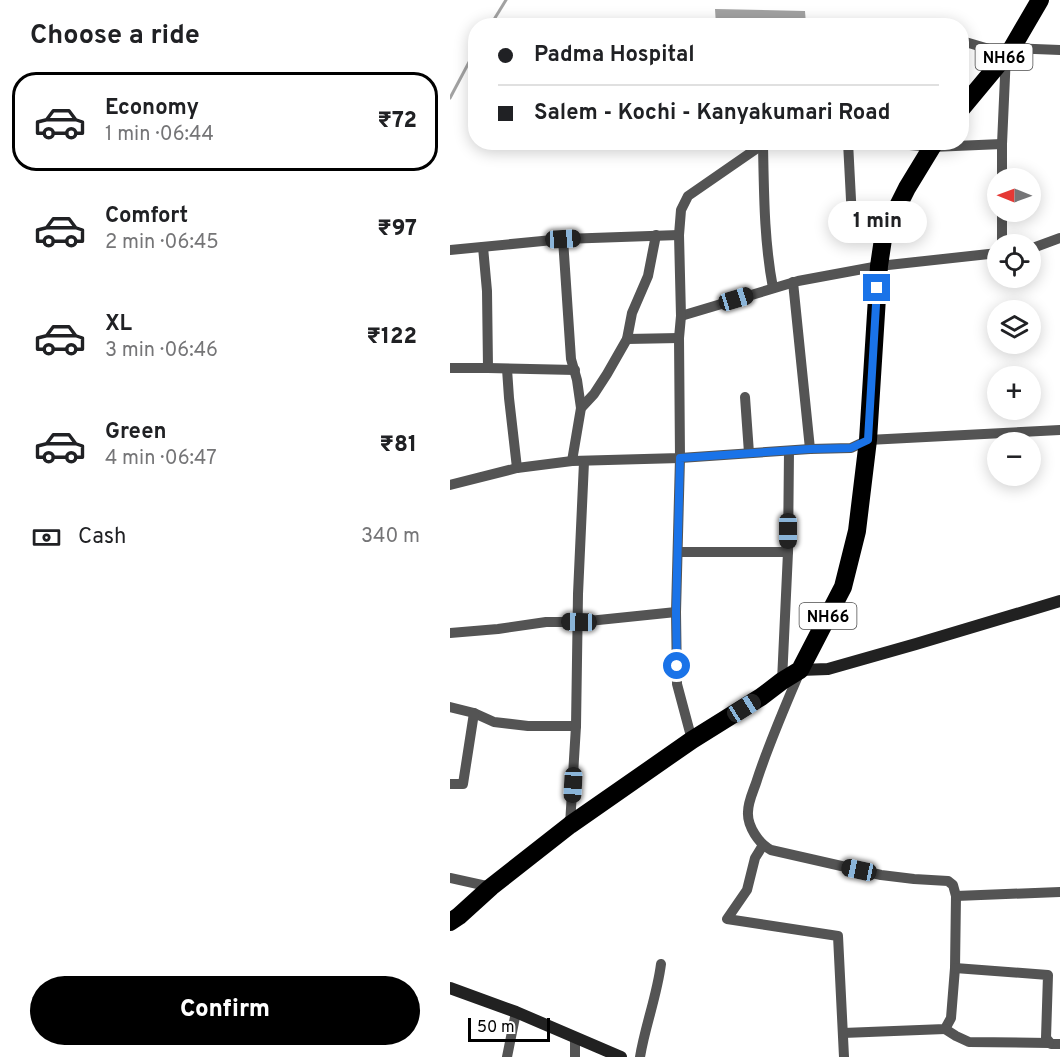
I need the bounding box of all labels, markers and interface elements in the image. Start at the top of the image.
text: Choose a ride [30,19,200,53]
text: Padma Hospital [534,42,695,69]
road number: NH66 [976,44,1032,70]
icon: car [33,95,87,149]
text: Economy [105,95,199,122]
text: Salem - Kochi - Kanyakumari Road [534,100,890,127]
text: ₹72 [377,108,417,135]
text: 1 min · 06:44 [105,122,214,148]
north arrow [987,168,1041,222]
map controls [987,168,1041,486]
callout: 1 min [828,201,926,243]
icon: car [33,203,87,257]
text: Comfort [105,203,188,230]
text: 1 min [853,209,902,235]
text: ₹97 [377,216,417,243]
car [545,229,581,249]
text: 2 min · 06:45 [105,230,219,256]
button: locate [987,234,1041,288]
route end [863,274,890,301]
car [716,285,756,313]
button: layers [987,300,1041,354]
icon: car [33,311,87,365]
text: XL [105,311,132,338]
text: ₹122 [367,324,417,351]
text: 3 min · 06:46 [105,338,218,364]
button: + [987,366,1041,420]
icon: car [33,419,87,473]
text: Green [105,419,167,446]
text: ₹81 [379,432,417,459]
button: − [987,432,1041,486]
text: 4 min · 06:47 [105,446,217,472]
car [779,513,797,549]
icon: cash [30,521,63,554]
text: Cash [78,524,127,551]
text: 340 m [361,524,420,550]
road number: NH66 [800,603,856,629]
car [561,613,597,631]
route start [663,652,690,679]
car [724,691,764,725]
car [563,767,583,803]
car [840,857,878,883]
button: Confirm [30,976,420,1045]
scale bar [468,1015,550,1042]
text: 50 m [477,1018,515,1038]

